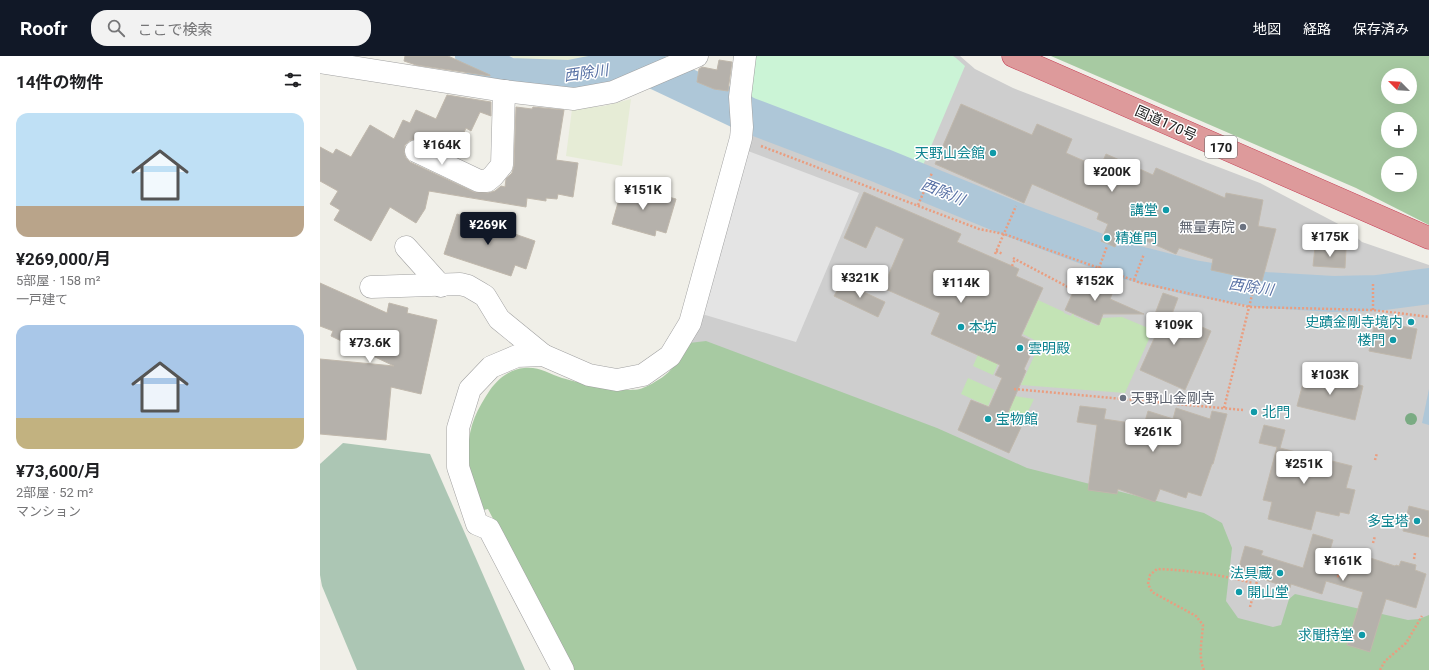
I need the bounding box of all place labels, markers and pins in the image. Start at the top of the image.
pin: ¥164K [414,132,470,166]
place label: 天野山会館 [915,145,985,161]
marker: 天野山会館 [988,148,998,158]
pin: ¥200K [1084,159,1140,193]
pin: ¥151K [615,177,671,211]
place label: 講堂 [1130,202,1158,218]
marker: 講堂 [1161,205,1171,215]
pin: ¥269K [460,212,516,246]
place label: 無量寿院 [1179,219,1235,235]
marker: 無量寿院 [1238,222,1248,232]
pin: ¥175K [1302,224,1358,258]
place label: 精進門 [1115,230,1157,246]
marker: 精進門 [1102,233,1112,243]
pin: ¥321K [832,265,888,299]
pin: ¥152K [1067,268,1123,302]
pin: ¥114K [933,270,989,304]
pin: ¥109K [1146,312,1202,346]
place label: 史蹟金剛寺境内 [1305,314,1403,330]
marker: 史蹟金剛寺境内 [1406,317,1416,327]
place label: 本坊 [969,319,997,335]
marker: 本坊 [956,322,966,332]
pin: ¥73.6K [337,330,403,364]
place label: 楼門 [1357,332,1385,348]
marker: 楼門 [1388,335,1398,345]
place label: 雲明殿 [1028,340,1070,356]
marker: 雲明殿 [1015,343,1025,353]
pin: ¥103K [1302,362,1358,396]
place label: 天野山金剛寺 [1131,390,1215,406]
marker: 天野山金剛寺 [1118,393,1128,403]
place label: 北門 [1262,404,1290,420]
marker: 北門 [1249,407,1259,417]
place label: 宝物館 [996,411,1038,427]
marker: 宝物館 [983,414,993,424]
pin: ¥261K [1125,419,1181,453]
pin: ¥251K [1276,451,1332,485]
place label: 多宝塔 [1367,513,1409,529]
marker: 多宝塔 [1412,516,1422,526]
pin: ¥161K [1315,548,1371,582]
place label: 法具蔵 [1230,565,1272,581]
marker: 法具蔵 [1275,568,1285,578]
place label: 開山堂 [1247,584,1289,600]
marker: 開山堂 [1234,587,1244,597]
place label: 求聞持堂 [1298,627,1354,643]
marker: 求聞持堂 [1357,630,1367,640]

